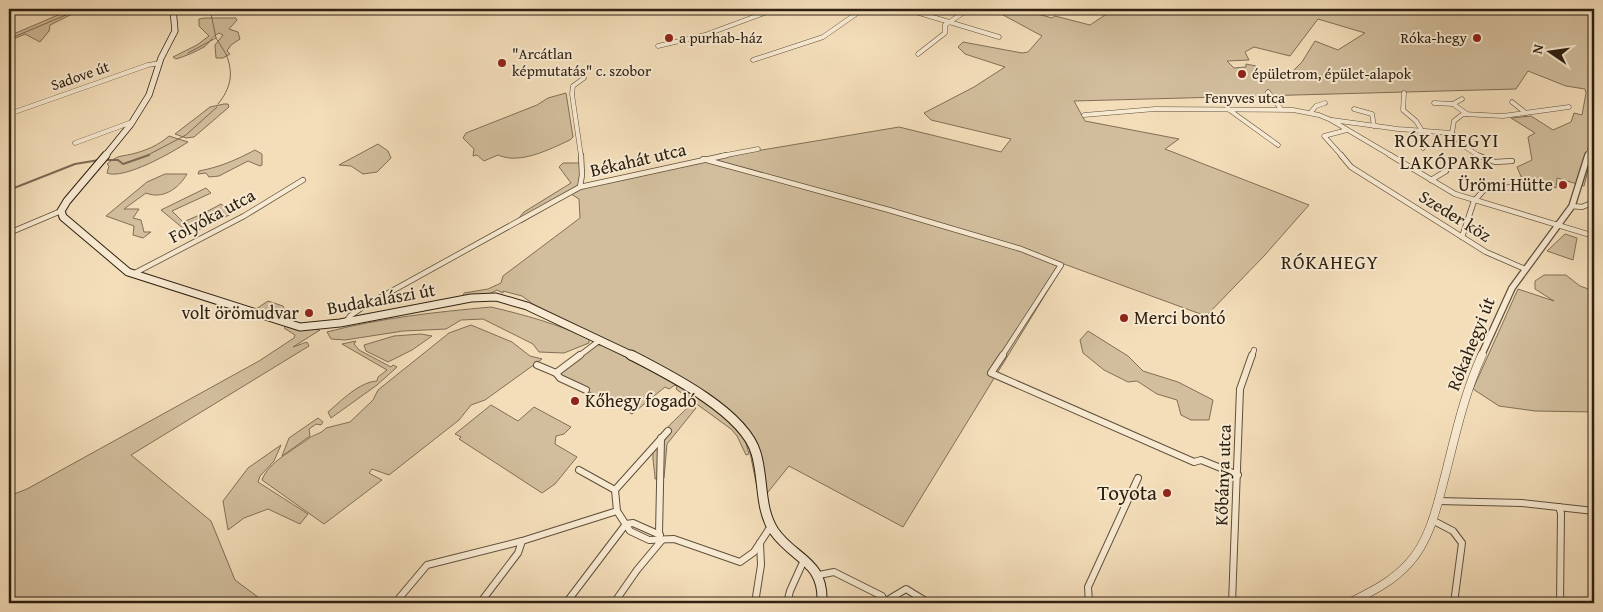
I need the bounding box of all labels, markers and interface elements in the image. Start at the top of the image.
place label: a purhab-ház [679,27,763,48]
place label: Róka-hegy [1400,27,1468,48]
north arrow [1526,28,1576,78]
marker: a purhab-ház [663,32,675,44]
marker: Róka-hegy [1471,32,1483,44]
text: N [1527,42,1548,56]
place label: "Arcátlan képmutatás" c. szobor [512,43,651,81]
street label: Sadove út [48,55,113,95]
marker: "Arcátlan képmutatás" c. szobor [496,57,508,69]
place label: épületrom, épület-alapok [1252,63,1412,84]
marker: épületrom, épület-alapok [1236,68,1248,80]
street label: Fenyves utca [1205,87,1285,108]
district label: RÓKAHEGYI LAKÓPARK [1395,126,1499,176]
street label: Békahát utca [587,135,689,184]
place label: Ürömi Hütte [1458,171,1553,198]
marker: Ürömi Hütte [1557,179,1569,191]
street label: Folyóka utca [164,181,260,250]
street label: Szeder köz [1414,183,1497,248]
district label: RÓKAHEGY [1281,248,1379,276]
street label: Budakalászi út [325,276,438,321]
street label: Rókahegyi út [1440,292,1502,395]
place label: volt örömudvar [181,299,300,326]
place label: Merci bontó [1134,304,1226,331]
marker: volt örömudvar [303,307,315,319]
marker: Merci bontó [1118,312,1130,324]
place label: Kőhegy fogadó [585,387,697,414]
marker: Kőhegy fogadó [569,395,581,407]
street label: Kőbánya utca [1207,423,1238,526]
place label: Toyota [1097,477,1157,508]
marker: Toyota [1161,487,1173,499]

